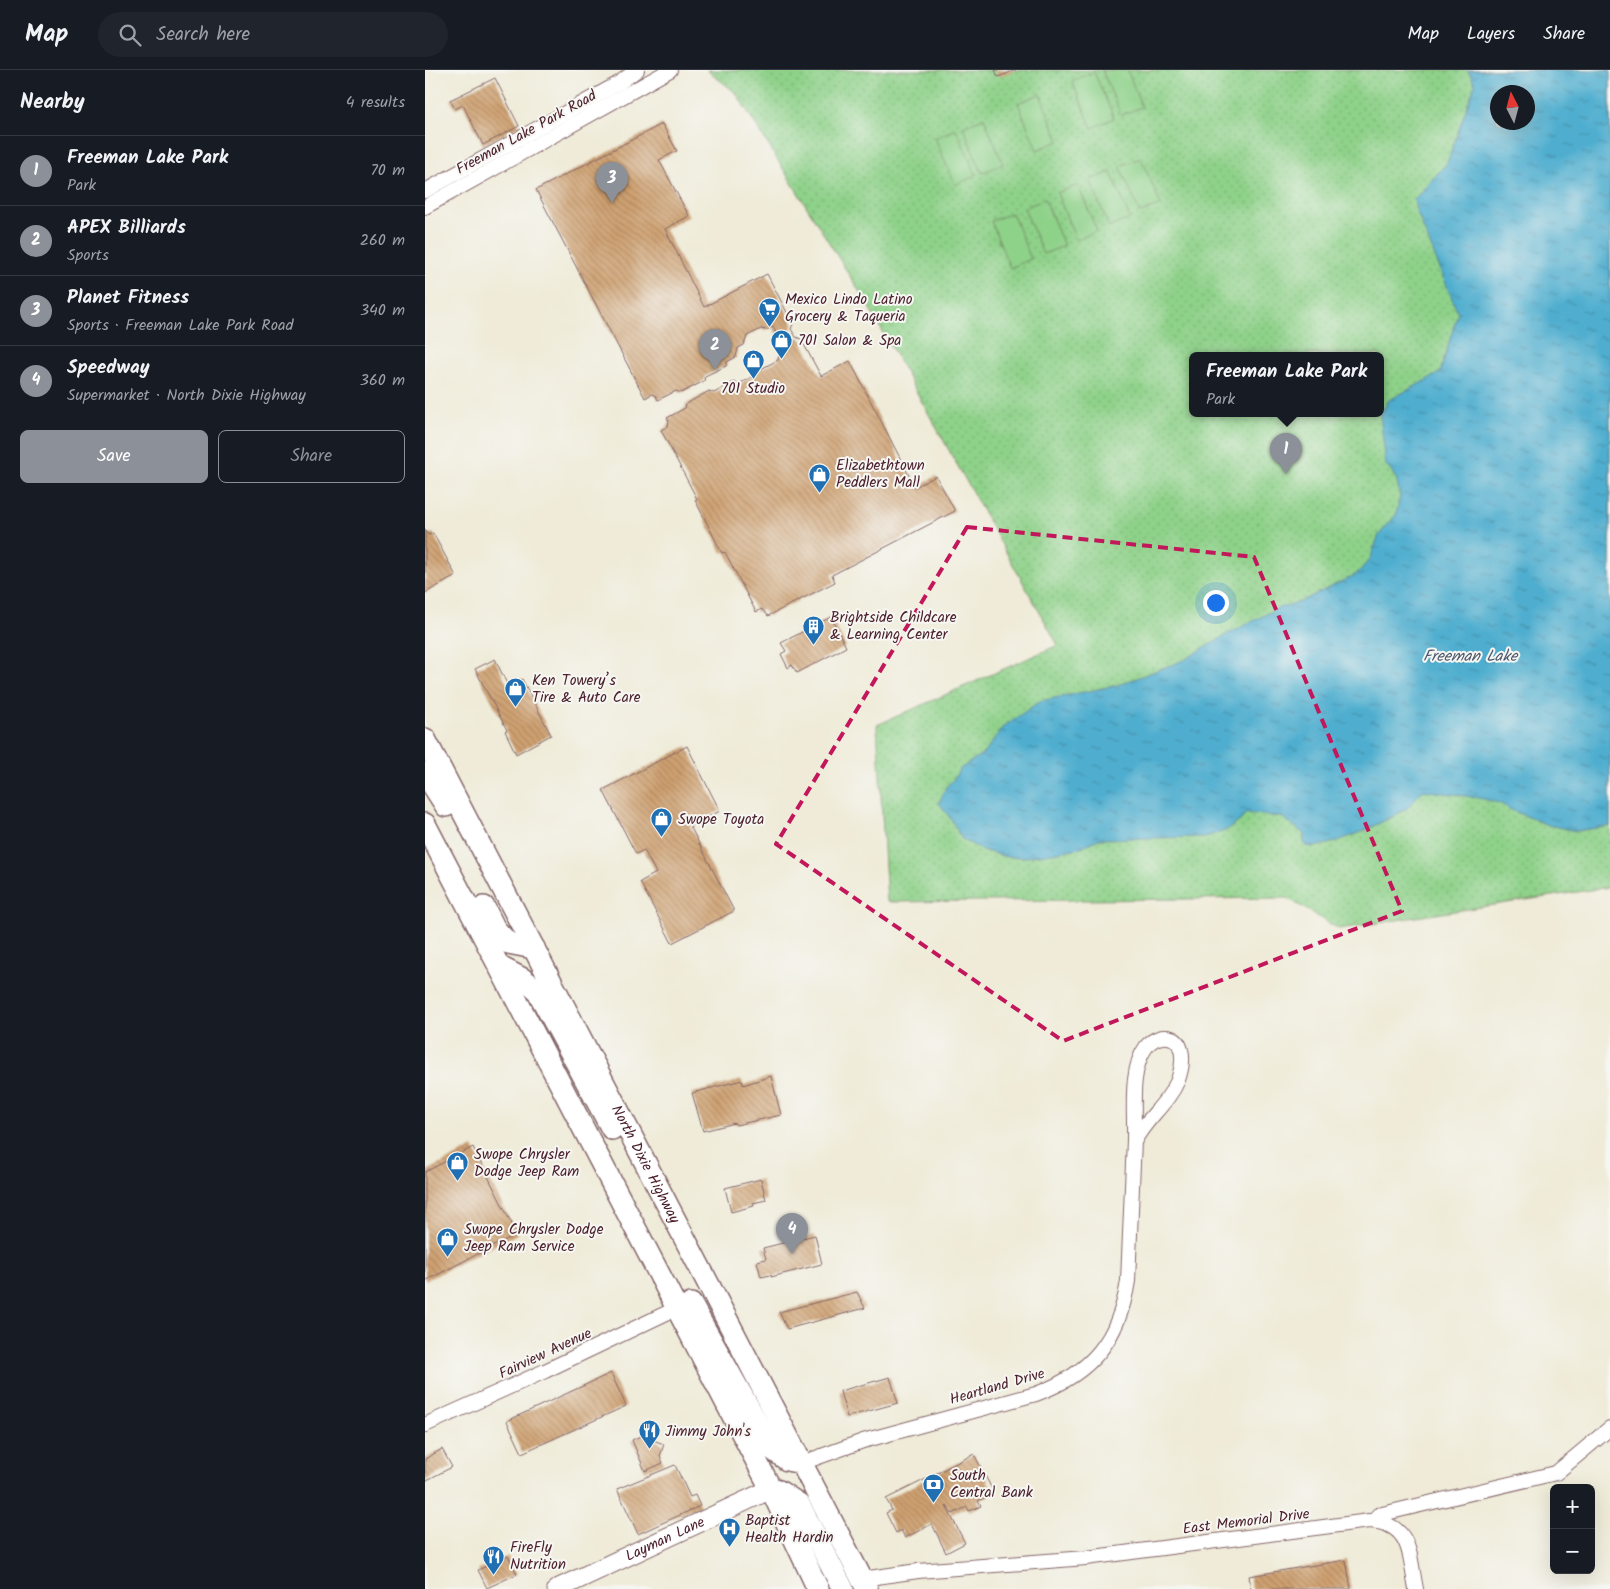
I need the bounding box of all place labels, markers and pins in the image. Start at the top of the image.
pin: 3 [596,162,628,203]
place label: Mexico Lindo Latino Grocery & Taqueria [785,288,913,329]
supermarket icon: Mexico Lindo Latino Grocery & Taqueria [757,296,781,327]
shop icon: 701 Salon & Spa [770,328,794,359]
pin: 2 [699,329,731,370]
place label: 701 Salon & Spa [798,329,901,353]
shop icon: 701 Studio [741,348,765,379]
place label: 701 Studio [721,377,785,401]
pin: 1 [1270,433,1302,474]
place label: Elizabethtown Peddlers Mall [836,454,925,495]
shop icon: Elizabethtown Peddlers Mall [808,462,832,493]
place label: Brightside Childcare & Learning Center [830,606,957,647]
building icon: Brightside Childcare & Learning Center [802,614,826,645]
place label: Ken Towery’s Tire & Auto Care [532,669,641,710]
shop icon: Ken Towery’s Tire & Auto Care [504,677,528,708]
shop icon: Swope Toyota [650,807,674,838]
place label: Swope Toyota [678,808,764,832]
place label: Swope Chrysler Dodge Jeep Ram [474,1143,579,1184]
shop icon: Swope Chrysler Dodge Jeep Ram [446,1151,470,1182]
pin: 4 [776,1213,808,1254]
place label: Swope Chrysler Dodge Jeep Ram Service [464,1218,604,1259]
shop icon: Swope Chrysler Dodge Jeep Ram Service [436,1226,460,1257]
restaurant icon: Jimmy John's [637,1419,661,1450]
place label: Jimmy John's [665,1420,752,1444]
place label: South Central Bank [950,1464,1034,1505]
bank icon: South Central Bank [922,1472,946,1503]
place label: Baptist Health Hardin [745,1509,833,1550]
hospital icon: Baptist Health Hardin [717,1517,741,1548]
place label: FireFly Nutrition [510,1536,566,1577]
restaurant icon: FireFly Nutrition [482,1544,506,1575]

